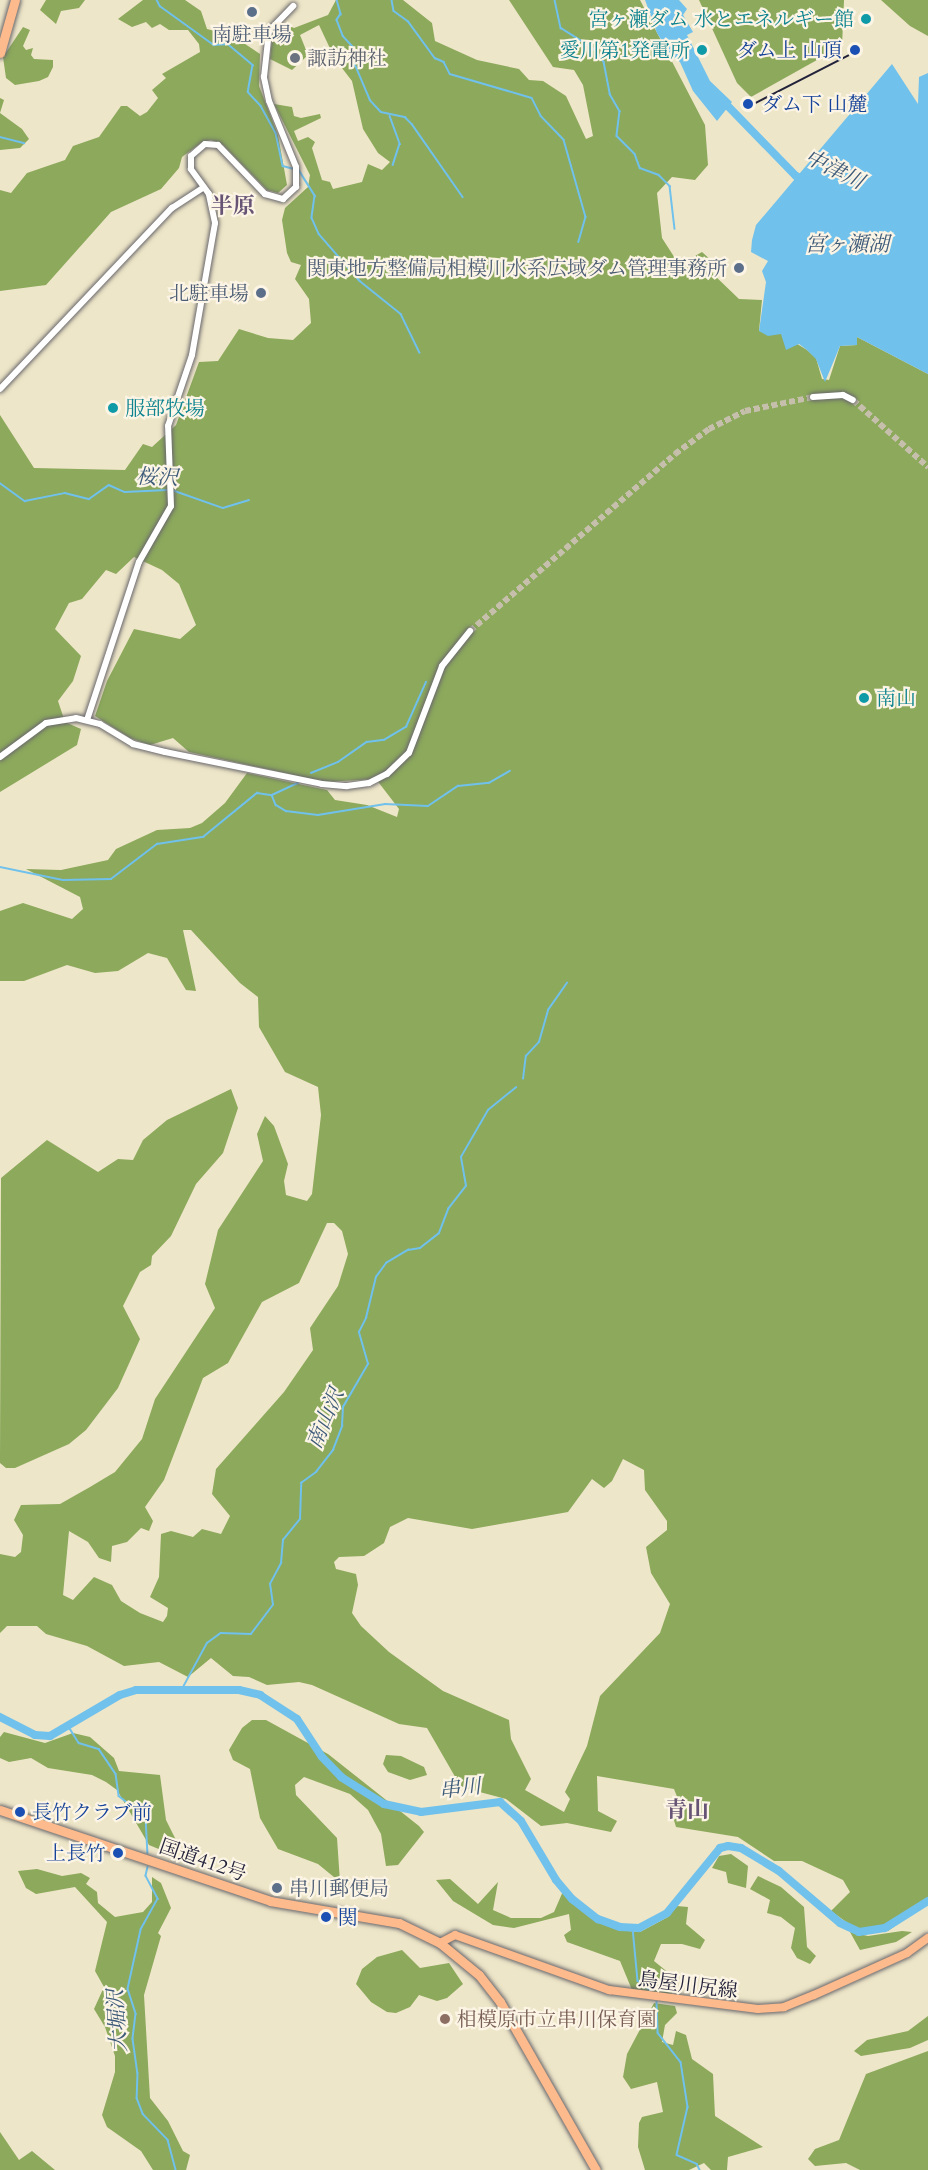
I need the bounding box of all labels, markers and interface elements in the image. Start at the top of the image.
marker: 南駐車場 [245,5,259,19]
place label: 宮ヶ瀬ダム 水とエネルギー館 [589,7,854,31]
marker: 宮ヶ瀬ダム 水とエネルギー館 [859,12,873,26]
place label: 南駐車場 [212,22,292,46]
place label: 愛川第1発電所 [560,38,690,62]
place label: ダム上 山頂 [737,38,842,62]
marker: ダム上 山頂 [846,41,864,59]
marker: 愛川第1発電所 [695,43,709,57]
place label: 諏訪神社 [307,46,387,70]
marker: 諏訪神社 [288,51,302,65]
place label: ダム下 山麓 [762,92,867,116]
marker: ダム下 山麓 [739,95,757,113]
water label: 中津川 [800,145,868,195]
district label: 半原 [211,194,255,220]
water label: 宮ヶ瀬湖 [805,232,889,258]
place label: 関東地方整備局相模川水系広域ダム管理事務所 [307,256,727,280]
marker: 関東地方整備局相模川水系広域ダム管理事務所 [732,261,746,275]
place label: 北駐車場 [169,281,249,305]
marker: 北駐車場 [254,286,268,300]
place label: 服部牧場 [125,396,205,420]
marker: 服部牧場 [106,401,120,415]
water label: 桜沢 [136,465,178,491]
place label: 南山 [876,686,916,710]
marker: 南山 [857,691,871,705]
water label: 南山沢 [302,1385,350,1453]
water label: 串川 [438,1774,482,1804]
district label: 青山 [665,1798,709,1824]
place label: 長竹クラブ前 [32,1800,152,1824]
marker: 長竹クラブ前 [13,1805,27,1819]
street label: 国道412号 [156,1834,250,1886]
place label: 上長竹 [46,1841,106,1865]
marker: 上長竹 [111,1846,125,1860]
place label: 串川郵便局 [289,1876,389,1900]
marker: 串川郵便局 [270,1881,284,1895]
place label: 関 [338,1905,358,1929]
marker: 関 [319,1910,333,1924]
street label: 鳥屋川尻線 [637,1967,739,2003]
water label: 大堀沢 [103,1989,133,2053]
place label: 相模原市立串川保育園 [457,2007,657,2031]
marker: 相模原市立串川保育園 [438,2012,452,2026]

